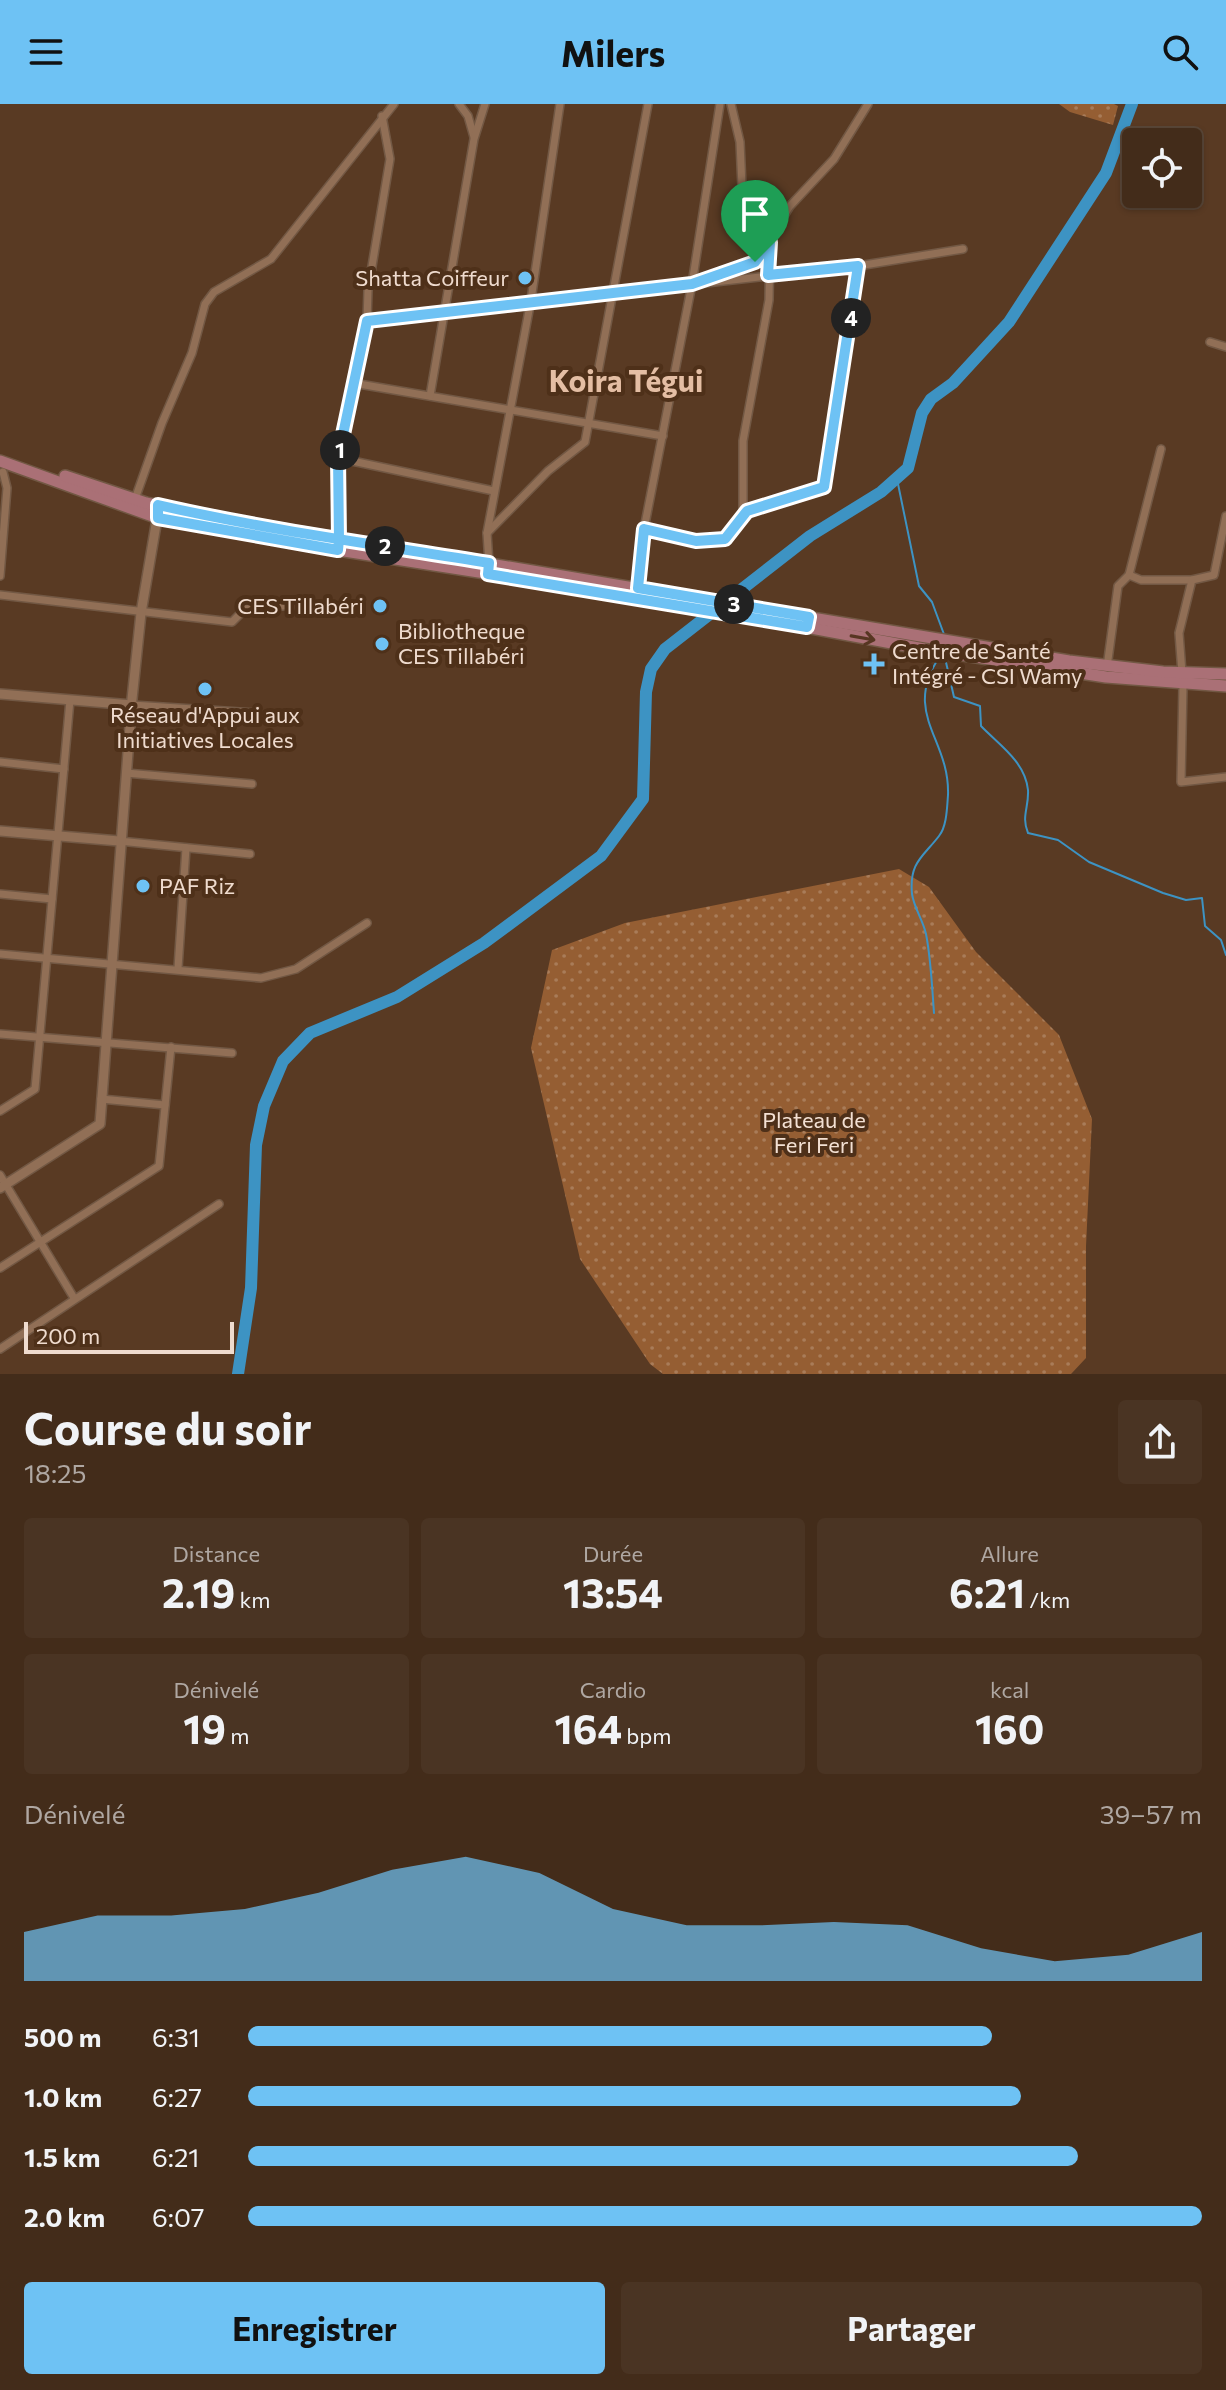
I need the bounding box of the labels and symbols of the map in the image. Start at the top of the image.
pin [721,180,789,262]
place label: Shatta Coiffeur [355,264,509,291]
marker: Shatta Coiffeur [516,269,534,287]
pin: 4 [831,298,871,338]
district label: Koira Tégui [549,361,703,398]
pin: 1 [320,430,360,470]
pin: 2 [365,526,405,566]
pin: 3 [714,584,754,624]
place label: CES Tillabéri [237,592,364,619]
marker: CES Tillabéri [371,597,389,615]
place label: Bibliotheque CES Tillabéri [398,617,525,669]
one-way arrow [850,632,876,647]
marker: Bibliotheque CES Tillabéri [373,635,391,653]
place label: Centre de Santé Intégré - CSI Wamy [892,637,1082,689]
marker: Centre de Santé Intégré - CSI Wamy [863,653,885,675]
marker: Réseau d'Appui aux Initiatives Locales [196,680,214,698]
place label: Réseau d'Appui aux Initiatives Locales [110,701,300,753]
place label: PAF Riz [159,872,235,899]
marker: PAF Riz [134,877,152,895]
park label: Plateau de Feri Feri [762,1106,866,1158]
scale bar [24,1318,234,1354]

